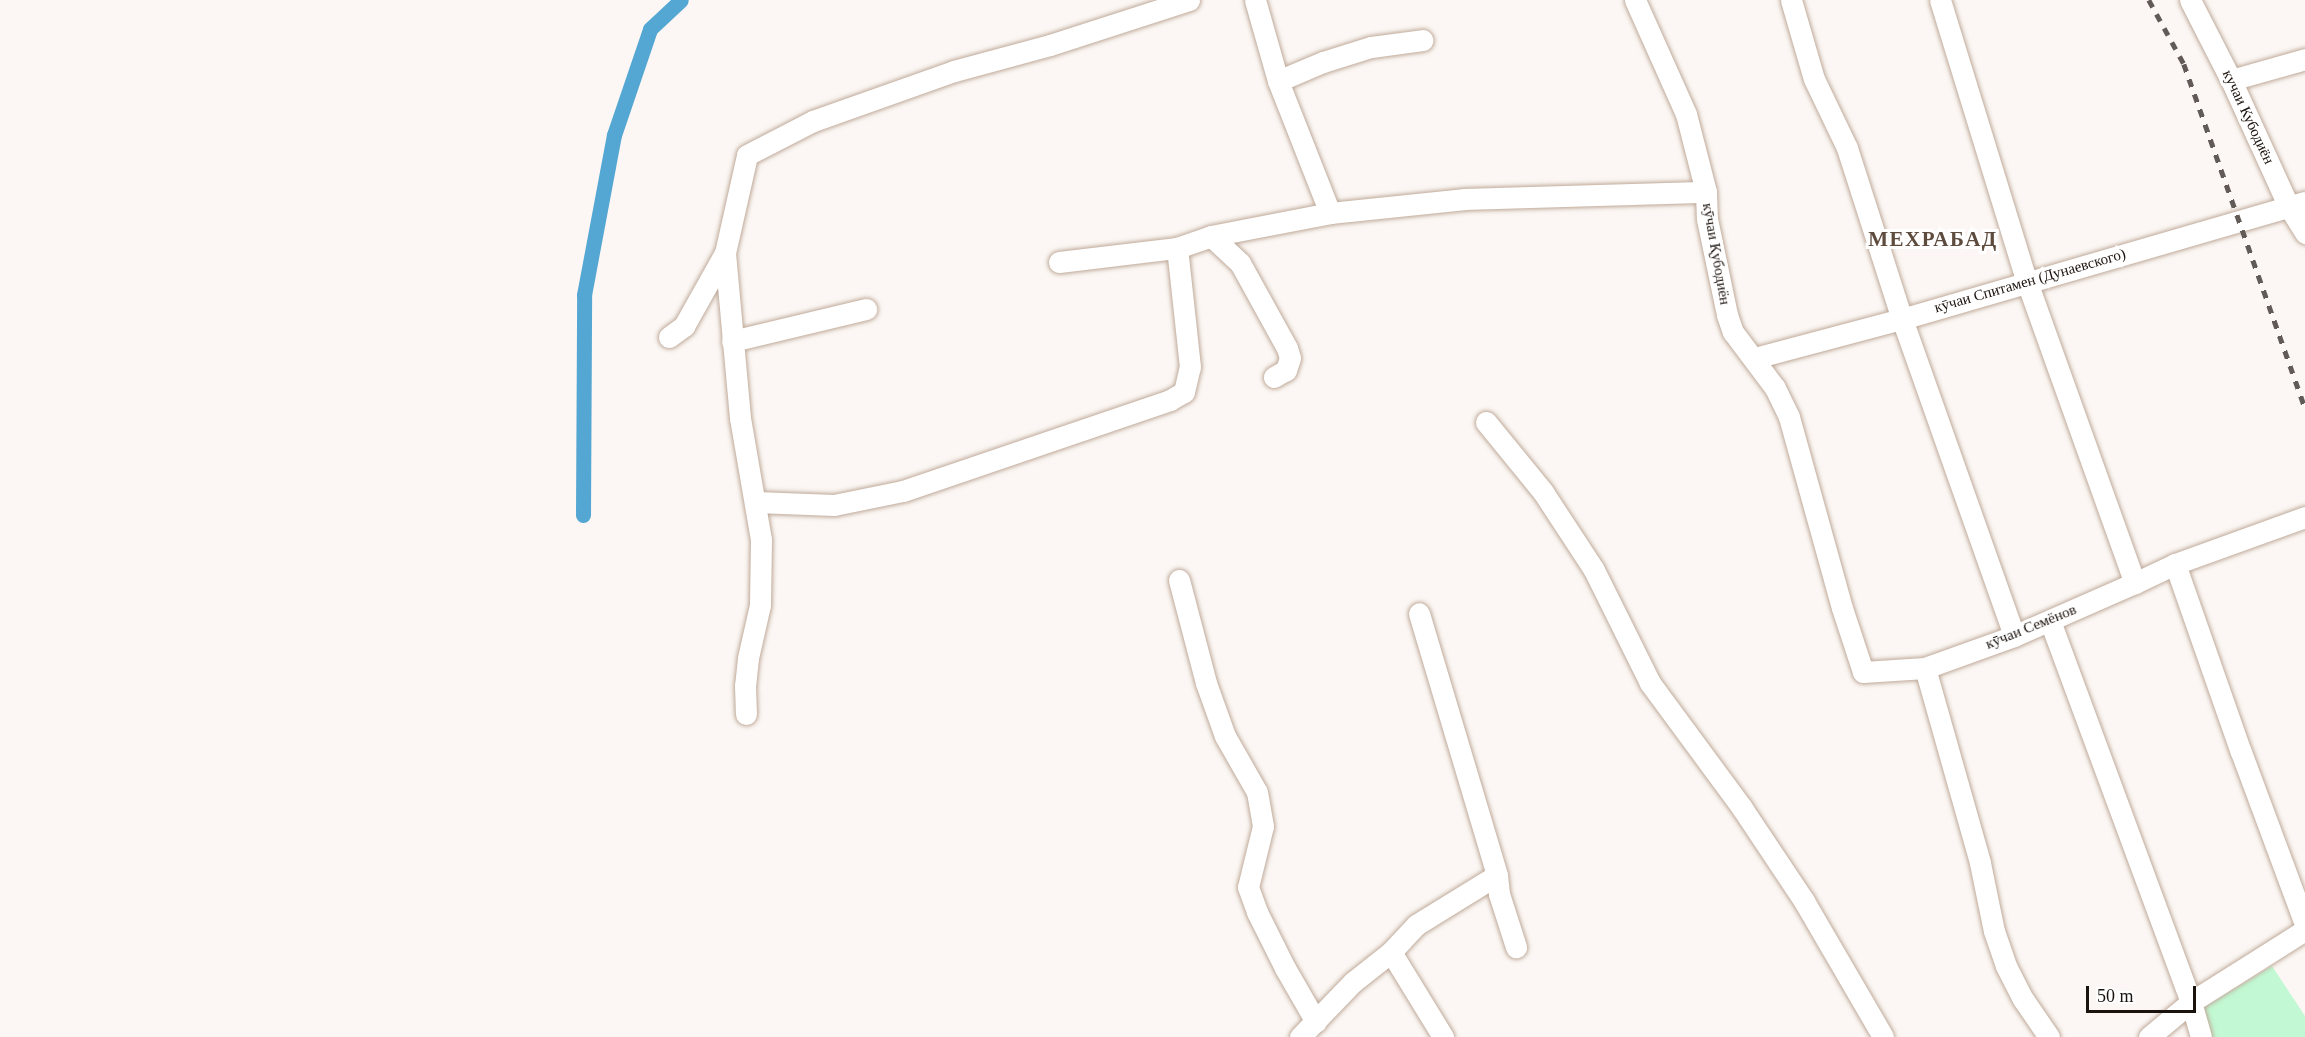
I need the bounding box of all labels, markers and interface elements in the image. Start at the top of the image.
street label: кучаи Кубодиён [2218,67,2278,167]
street label: кӯчаи Қубодиён [1698,202,1734,306]
district label: МЕХРАБАД [1868,226,1998,252]
street label: кӯчаи Спитамен (Дунаевского) [1932,245,2128,317]
street label: кӯчаи Семёнов [1983,601,2079,653]
scale bar [2089,974,2198,1012]
text: 50 m [2097,986,2134,1006]

